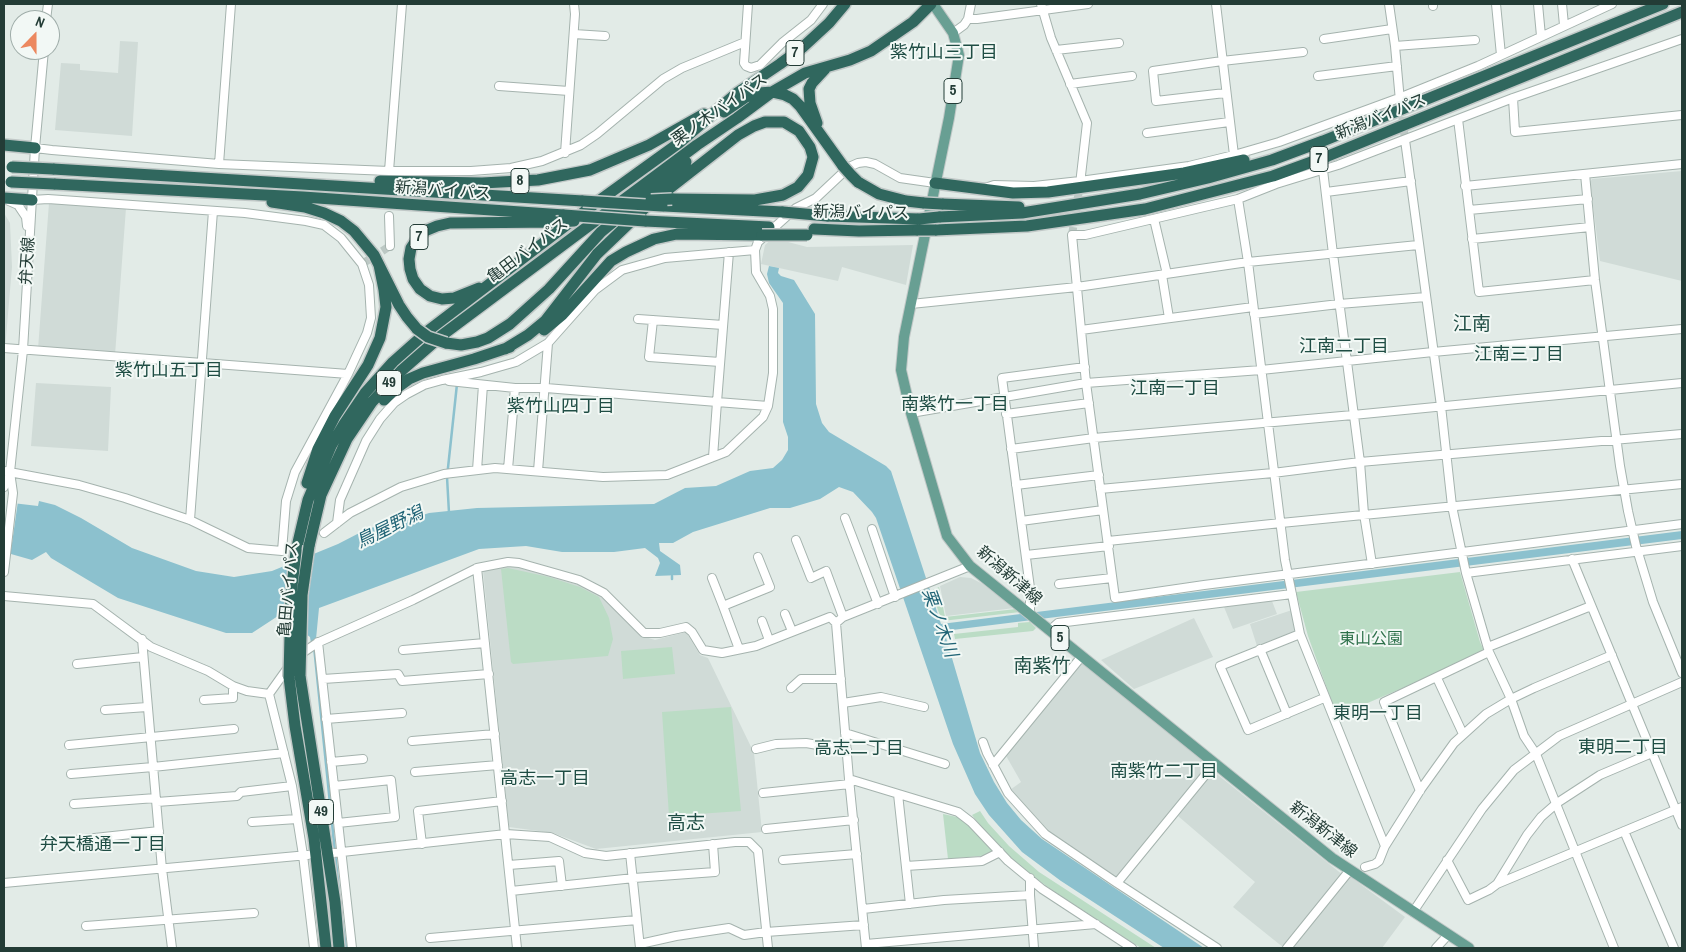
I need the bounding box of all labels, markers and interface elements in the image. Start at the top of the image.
north arrow [10,10,60,60]
text: N [33,12,47,32]
road number: 7 [786,40,804,66]
district label: 紫竹山三丁目 [890,42,998,64]
street label: 栗ノ木バイパス [669,70,771,150]
road number: 5 [944,78,962,104]
street label: 新潟バイパス [1333,90,1429,144]
road number: 7 [1310,146,1328,172]
road number: 8 [511,168,529,194]
street label: 新潟バイパス [394,178,492,204]
street label: 新潟バイパス [813,203,909,223]
street label: 亀田バイパス [484,214,572,288]
road number: 7 [410,224,428,250]
street label: 弁天線 [17,236,39,286]
district label: 江南 [1453,314,1491,336]
district label: 江南二丁目 [1299,336,1389,358]
district label: 江南三丁目 [1474,344,1564,366]
district label: 紫竹山五丁目 [115,360,223,382]
road number: 49 [376,370,402,396]
district label: 江南一丁目 [1130,378,1220,400]
district label: 南紫竹一丁目 [901,394,1009,416]
district label: 紫竹山四丁目 [507,396,615,418]
water label: 鳥屋野潟 [353,503,427,553]
street label: 亀田バイパス [275,540,303,638]
street label: 新潟新津線 [973,543,1045,609]
water label: 栗ノ木川 [917,585,961,661]
road number: 5 [1051,626,1069,650]
park label: 東山公園 [1339,630,1403,650]
district label: 南紫竹 [1014,656,1070,678]
district label: 東明一丁目 [1333,703,1423,725]
district label: 東明二丁目 [1578,737,1668,759]
district label: 高志二丁目 [814,738,904,760]
district label: 南紫竹二丁目 [1110,761,1218,783]
district label: 高志一丁目 [500,768,590,790]
street label: 新潟新津線 [1286,798,1360,862]
road number: 49 [308,800,334,824]
district label: 高志 [667,813,705,835]
district label: 弁天橋通一丁目 [40,834,166,856]

